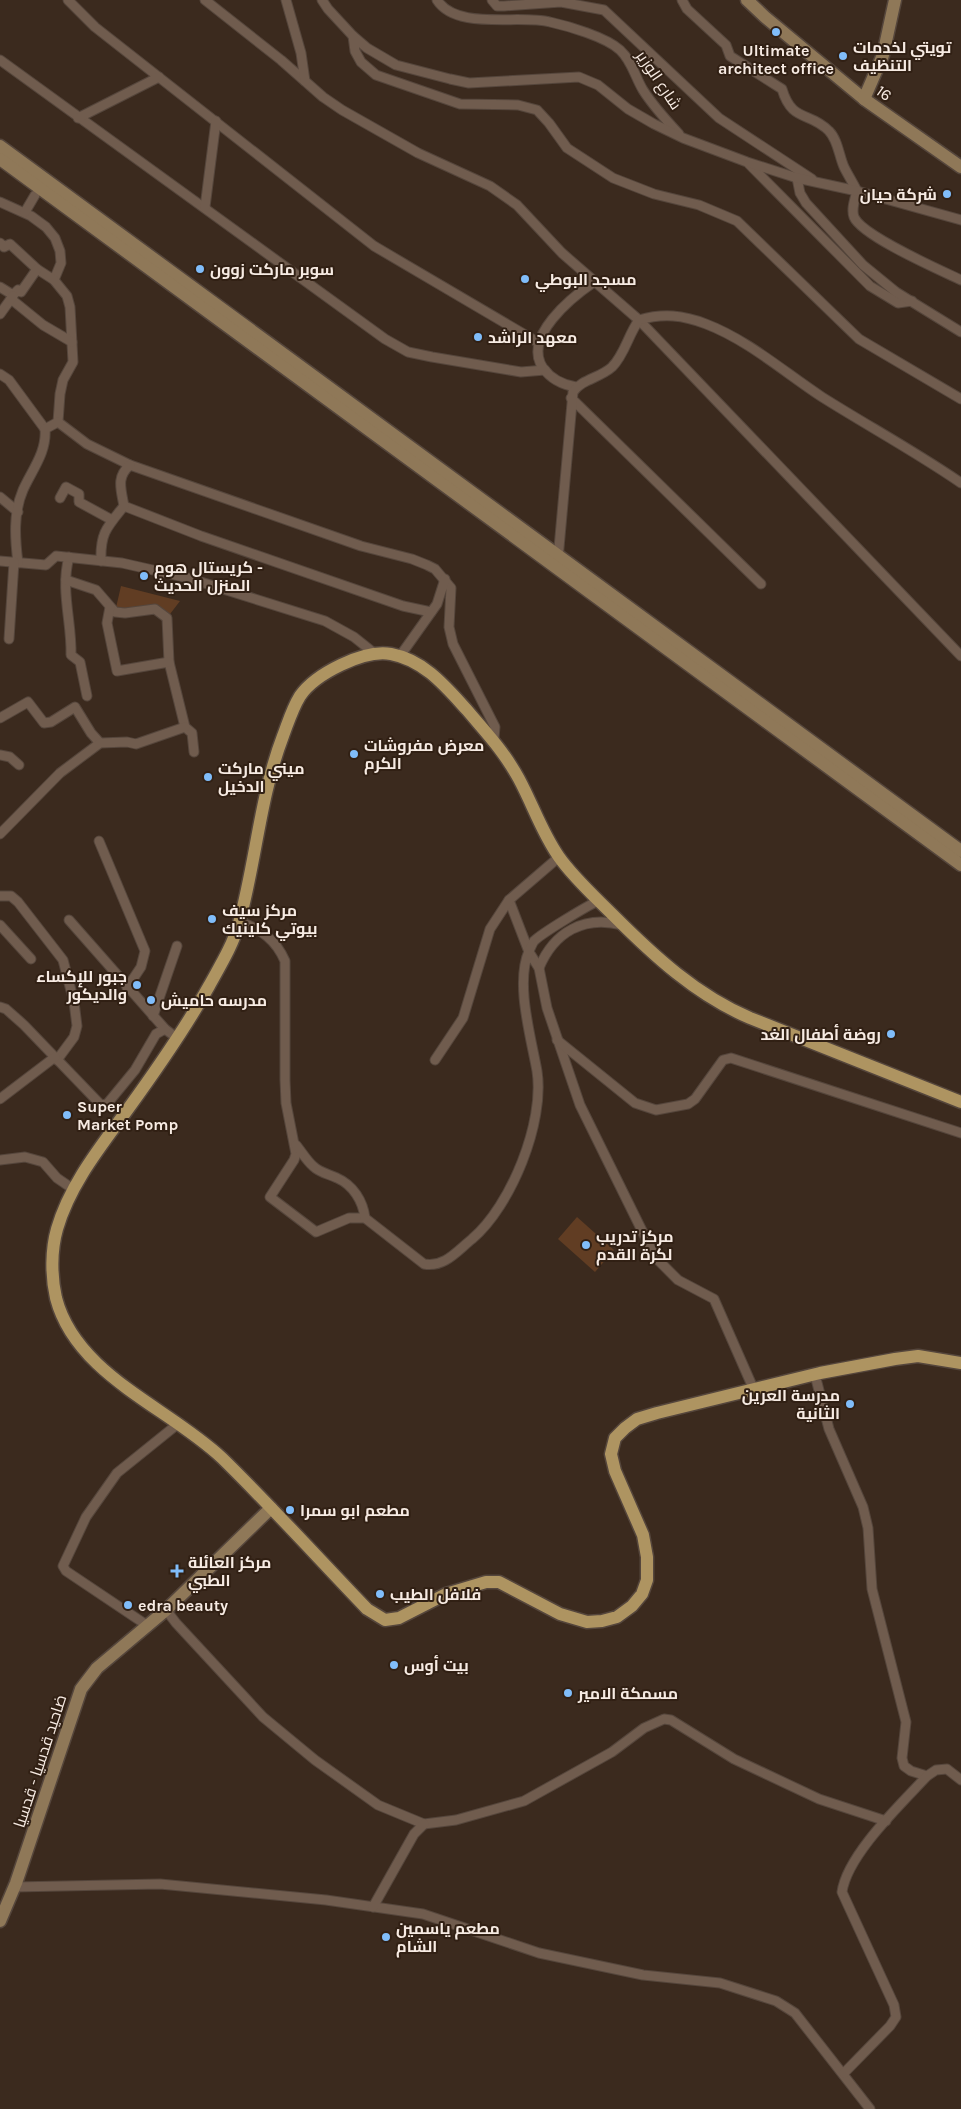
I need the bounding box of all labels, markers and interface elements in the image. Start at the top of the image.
marker: Ultimate architect office [770,26,782,38]
place label: تويتي لخدمات التنظيف [853,38,953,75]
place label: Ultimate architect office [718,41,834,78]
street label: شارع الوزير [630,46,686,114]
marker: تويتي لخدمات التنظيف [837,50,849,62]
street label: 16 [873,81,895,105]
place label: شركة حيان [860,185,937,204]
marker: شركة حيان [941,188,953,200]
place label: سوبر ماركت زوون [210,260,334,279]
marker: سوبر ماركت زوون [194,263,206,275]
place label: مسجد البوطي [535,270,637,292]
marker: مسجد البوطي [519,273,531,285]
place label: معهد الراشد [488,328,577,347]
marker: معهد الراشد [472,331,484,343]
place label: كريستال هوم - المنزل الحديث [154,558,263,595]
marker: كريستال هوم - المنزل الحديث [138,570,150,582]
place label: معرض مفروشات الكرم [364,736,484,775]
marker: معرض مفروشات الكرم [348,748,360,760]
place label: ميني ماركت الدخيل [218,759,305,796]
marker: ميني ماركت الدخيل [202,771,214,783]
place label: مركز سيف بيوتي كلينيك [222,901,318,941]
marker: مركز سيف بيوتي كلينيك [206,913,218,925]
place label: جبور للإكساء والديكور [36,967,127,1004]
marker: جبور للإكساء والديكور [131,979,143,991]
place label: مدرسه حاميش [161,991,267,1010]
marker: مدرسه حاميش [145,994,157,1006]
place label: روضة أطفال الغد [761,1024,881,1044]
marker: روضة أطفال الغد [885,1028,897,1040]
place label: Super Market Pomp [77,1097,178,1134]
marker: Super Market Pomp [61,1109,73,1121]
place label: مركز تدريب لكرة القدم [596,1227,674,1266]
marker: مركز تدريب لكرة القدم [580,1239,592,1251]
place label: مدرسة العرين الثانية [742,1386,840,1423]
marker: مدرسة العرين الثانية [844,1398,856,1410]
place label: مطعم ابو سمرا [300,1501,410,1522]
marker: مطعم ابو سمرا [284,1504,296,1516]
place label: مركز العائلة الطبي [188,1553,271,1593]
marker: مركز العائلة الطبي [170,1564,184,1578]
place label: فلافل الطيب [390,1585,481,1604]
marker: فلافل الطيب [374,1588,386,1600]
place label: edra beauty [138,1596,228,1615]
marker: edra beauty [122,1599,134,1611]
place label: بيت أوس [404,1655,469,1675]
marker: بيت أوس [388,1659,400,1671]
place label: مسمكة الامير [577,1684,678,1703]
marker: مسمكة الامير [562,1687,574,1699]
street label: ضاحيد قدسيا - قدسيا [10,1692,70,1830]
place label: مطعم ياسمين الشام [396,1919,500,1958]
marker: مطعم ياسمين الشام [380,1931,392,1943]

